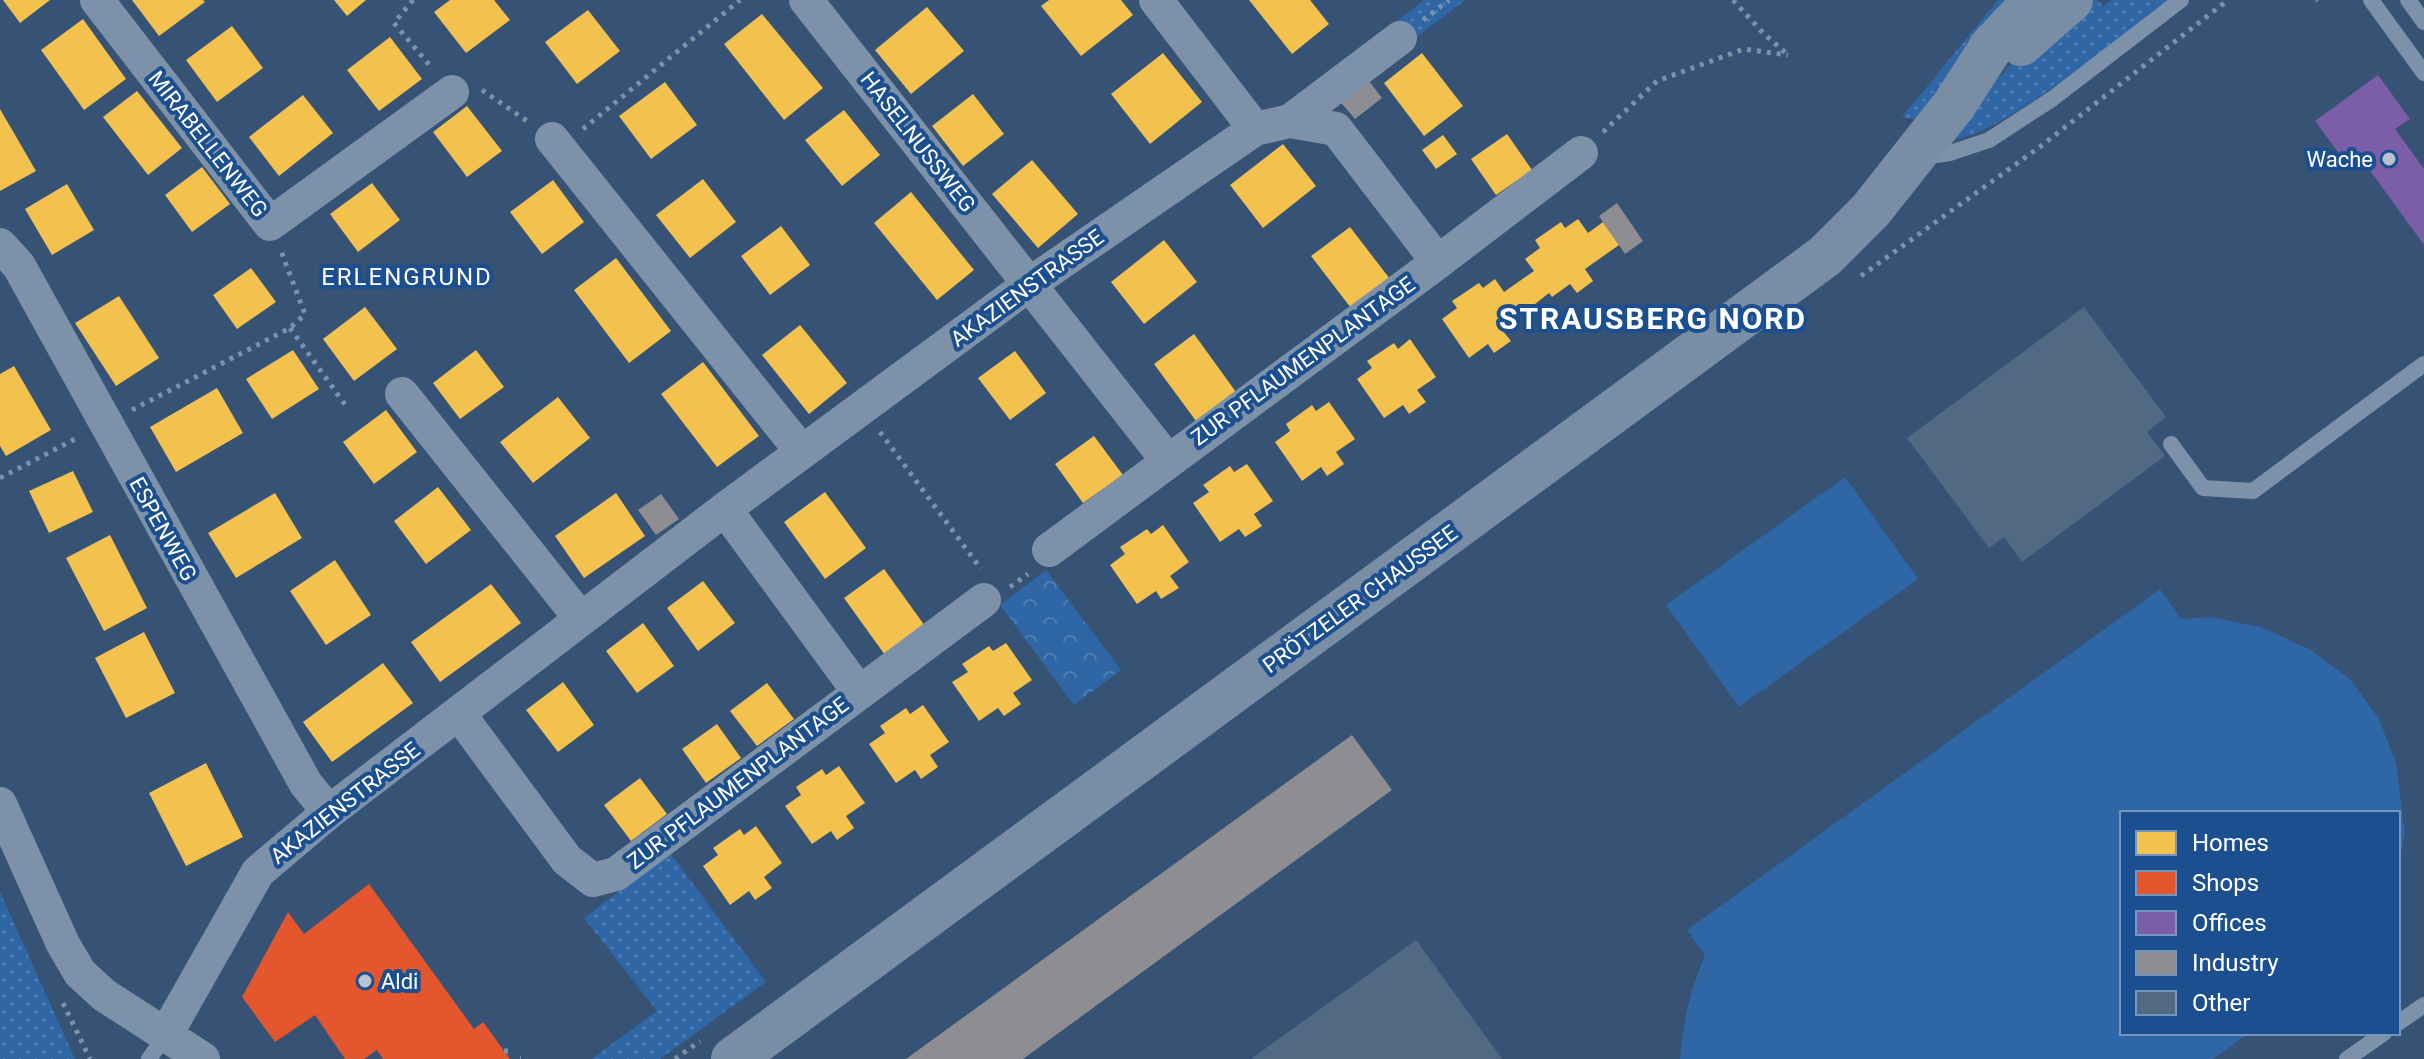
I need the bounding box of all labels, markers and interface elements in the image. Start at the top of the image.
street label: MIRABELLENWEG [143,66,273,222]
street label: HASELNUSSWEG [856,67,980,217]
place label: Wache [2307,147,2373,172]
marker: Wache [2380,150,2398,168]
street label: AKAZIENSTRASSE [946,224,1108,352]
district label: ERLENGRUND [321,263,493,291]
street label: ZUR PFLAUMENPLANTAGE [1186,272,1420,450]
district label: STRAUSBERG NORD [1499,301,1807,336]
street label: ESPENWEG [124,473,202,585]
street label: PRÖTZELER CHAUSSEE [1258,520,1462,678]
street label: ZUR PFLAUMENPLANTAGE [623,692,853,874]
street label: AKAZIENSTRASSE [265,737,425,869]
legend [2120,811,2400,1035]
text: Homes [2192,829,2269,857]
text: Shops [2192,869,2259,897]
text: Offices [2192,909,2267,937]
text: Industry [2192,949,2279,977]
place label: Aldi [381,969,418,994]
marker: Aldi [356,972,374,990]
text: Other [2192,989,2250,1017]

